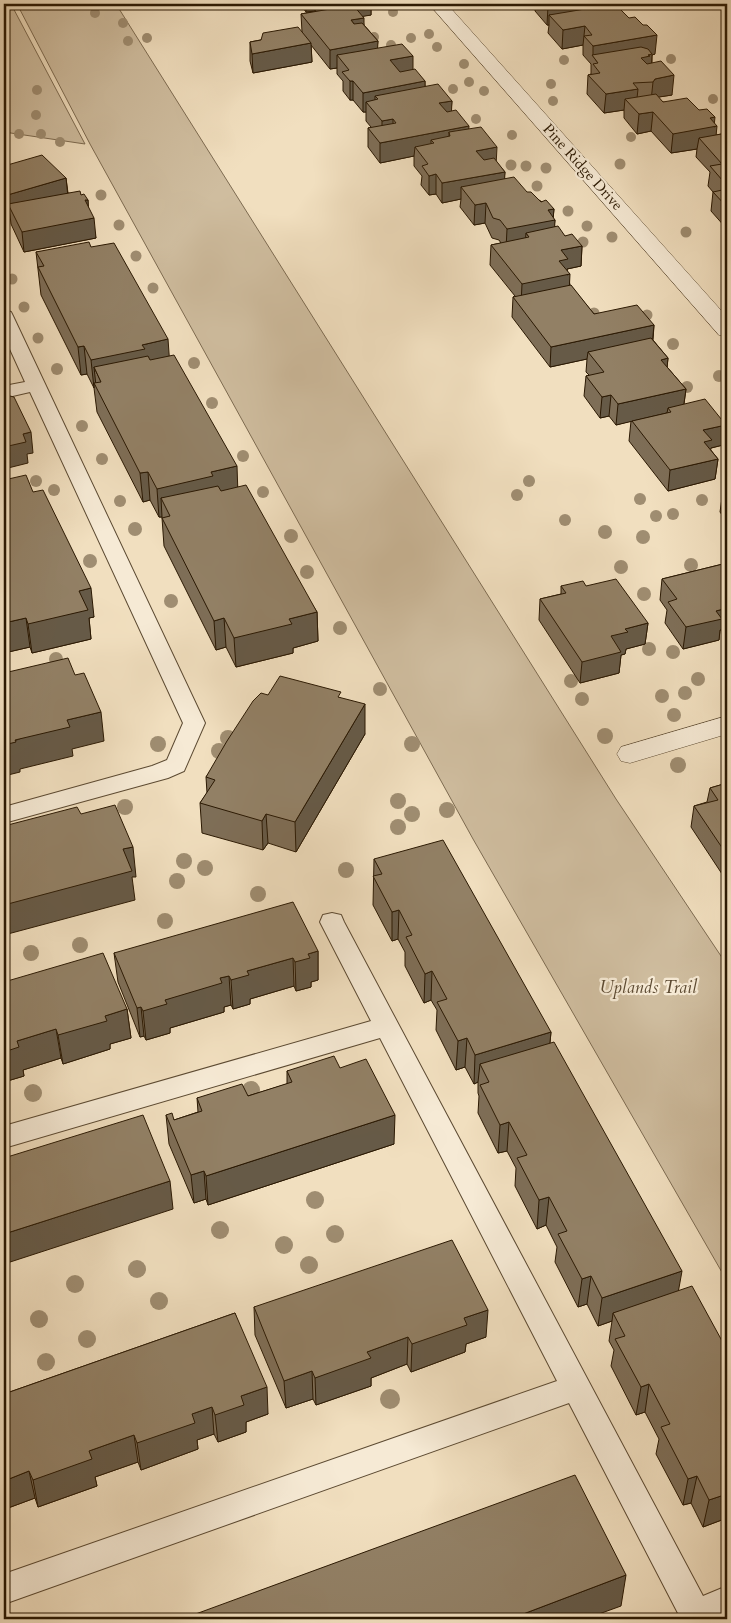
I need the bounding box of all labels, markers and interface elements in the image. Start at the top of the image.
street label: Pine Ridge Drive [539,119,628,215]
park label: Uplands Trail [599,975,698,1000]

